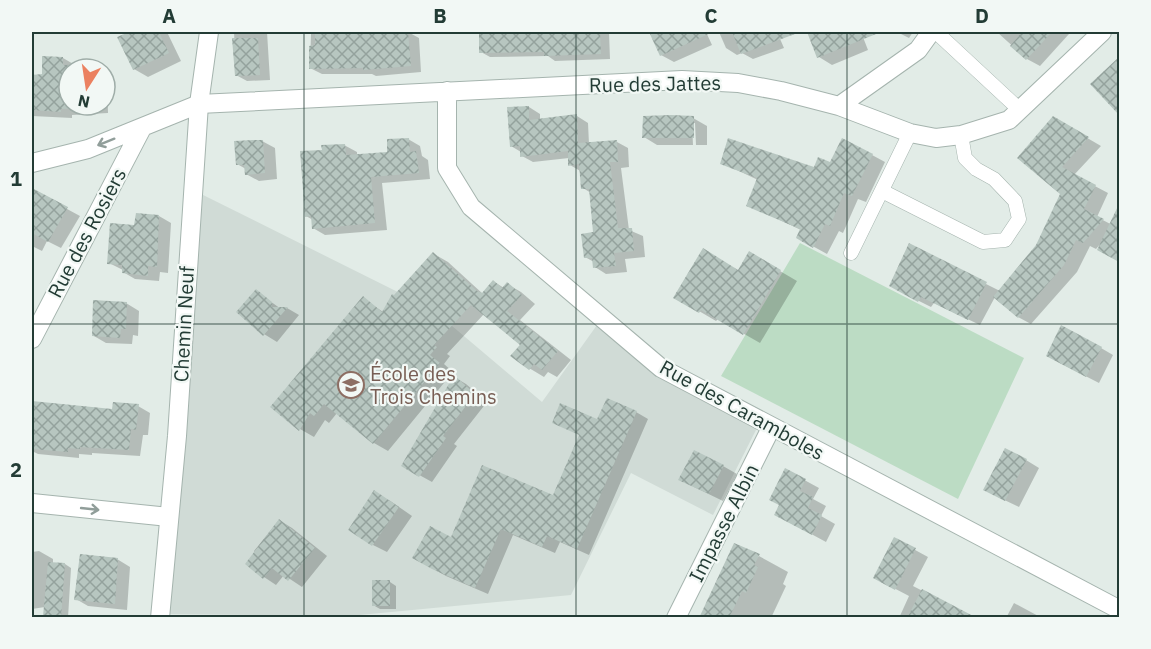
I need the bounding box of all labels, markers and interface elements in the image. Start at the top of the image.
text: A [162,2,176,29]
text: B [433,2,447,29]
text: C [704,2,718,29]
text: D [975,2,989,29]
north arrow [57,57,117,117]
street label: Rue des Jattes [589,69,721,98]
text: N [76,91,92,113]
one-way arrow [97,137,116,148]
street label: Rue des Rosiers [41,163,132,302]
text: 1 [10,165,22,192]
street label: Chemin Neuf [167,265,200,383]
street label: Rue des Caramboles [655,353,829,466]
place label: École des Trois Chemins [370,360,497,410]
school or university icon: École des Trois Chemins [336,370,366,400]
text: 2 [10,456,22,483]
street label: Impasse Albin [682,459,765,586]
one-way arrow [79,504,99,515]

